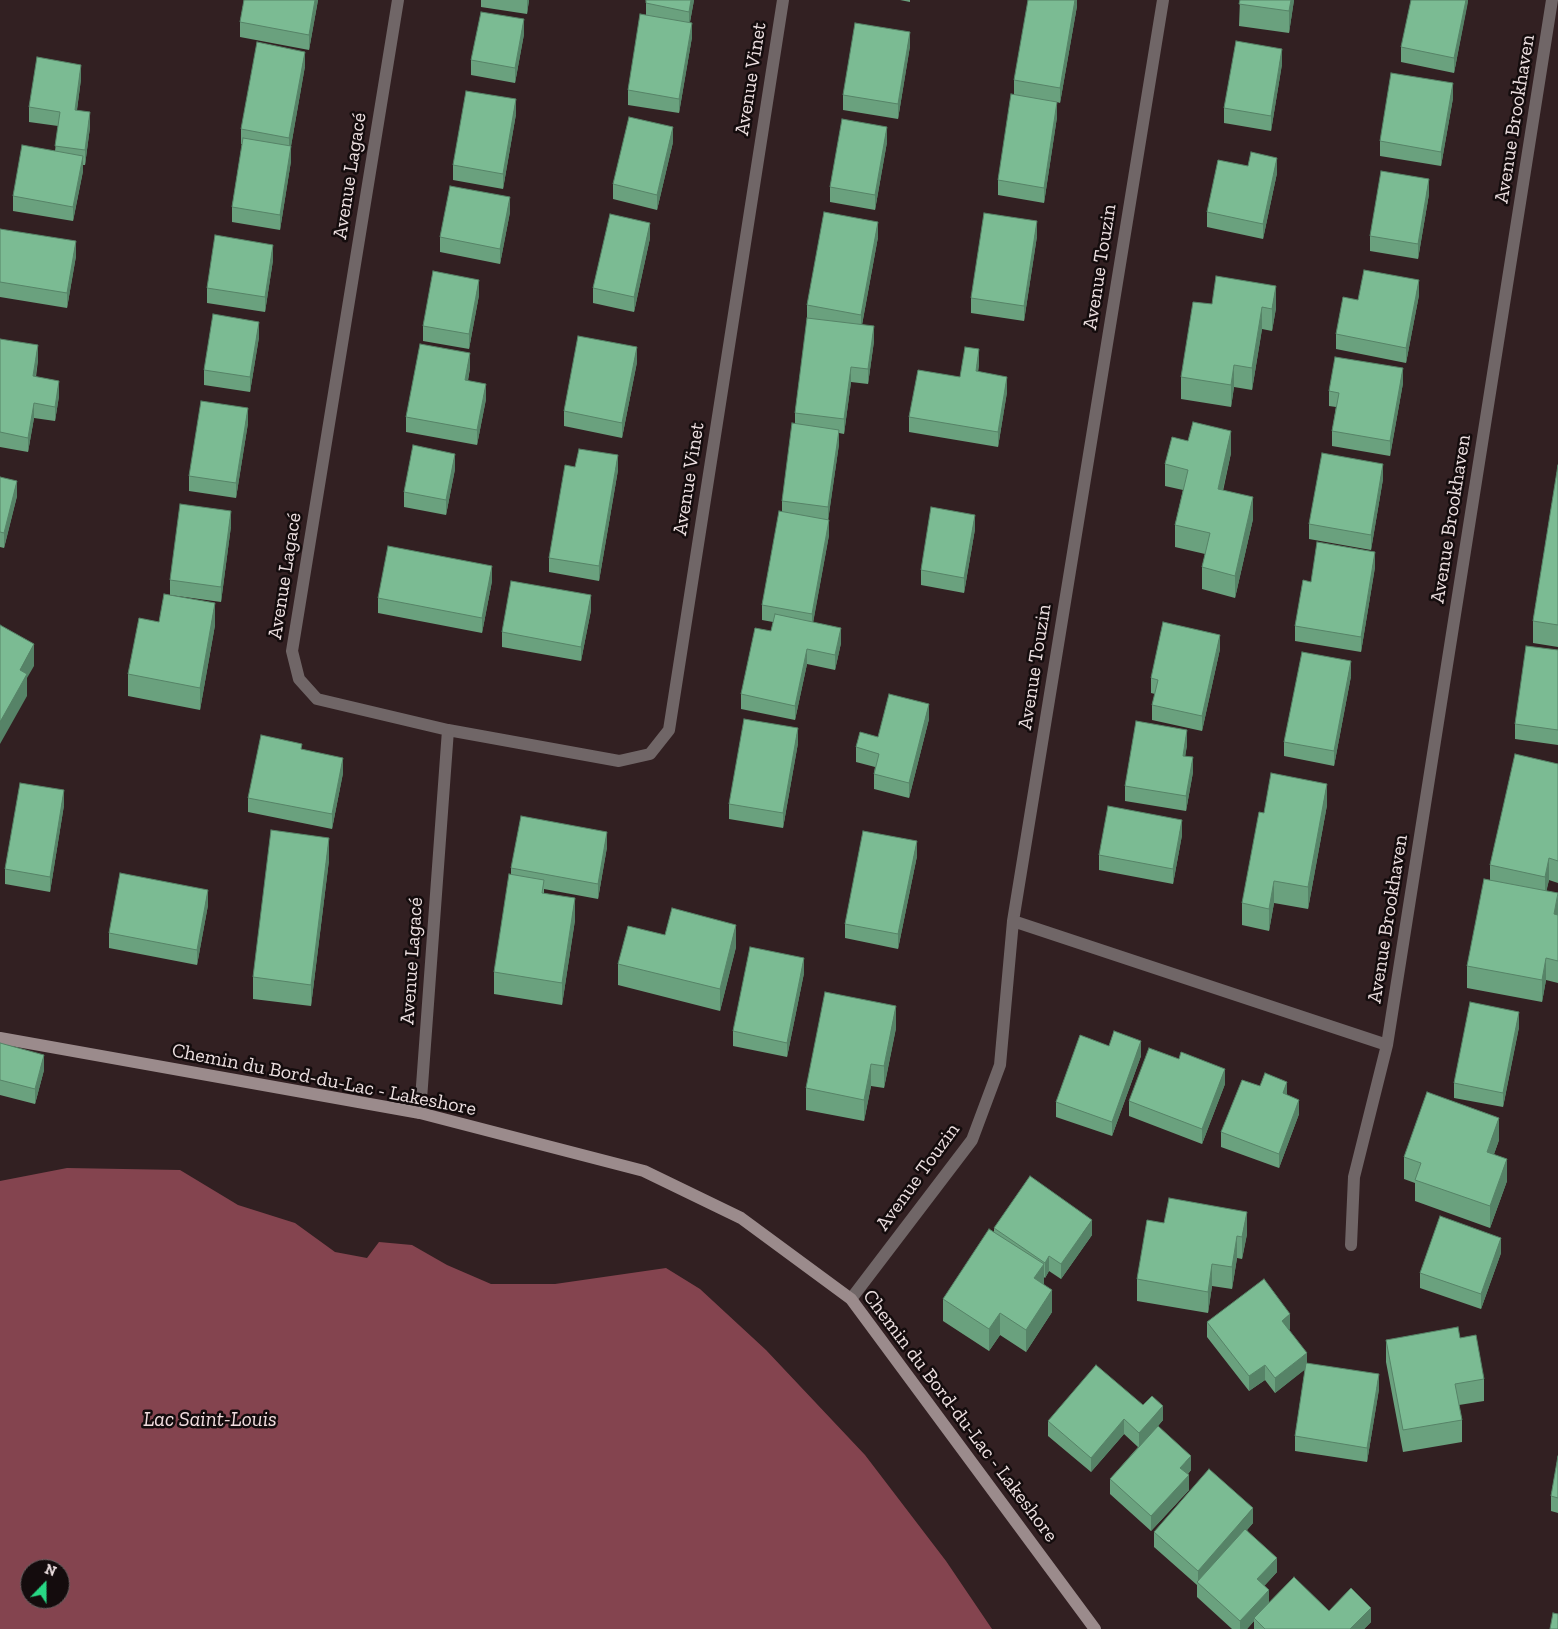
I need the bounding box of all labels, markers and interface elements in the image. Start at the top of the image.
street label: Avenue Vinet [730,21,772,137]
street label: Avenue Brookhaven [1490,33,1540,205]
street label: Avenue Lagacé [328,111,372,241]
street label: Avenue Touzin [1078,202,1122,332]
street label: Avenue Vinet [668,421,710,537]
street label: Avenue Brookhaven [1426,433,1476,605]
street label: Avenue Lagacé [263,511,307,641]
street label: Avenue Touzin [1013,602,1057,732]
street label: Avenue Brookhaven [1363,833,1413,1005]
street label: Avenue Lagacé [396,896,428,1026]
street label: Chemin du Bord-du-Lac - Lakeshore [170,1039,478,1121]
street label: Avenue Touzin [871,1119,965,1235]
street label: Chemin du Bord-du-Lac - Lakeshore [857,1285,1063,1547]
water label: Lac Saint-Louis [143,1407,277,1433]
north arrow [20,1559,70,1609]
text: N [42,1561,59,1580]

